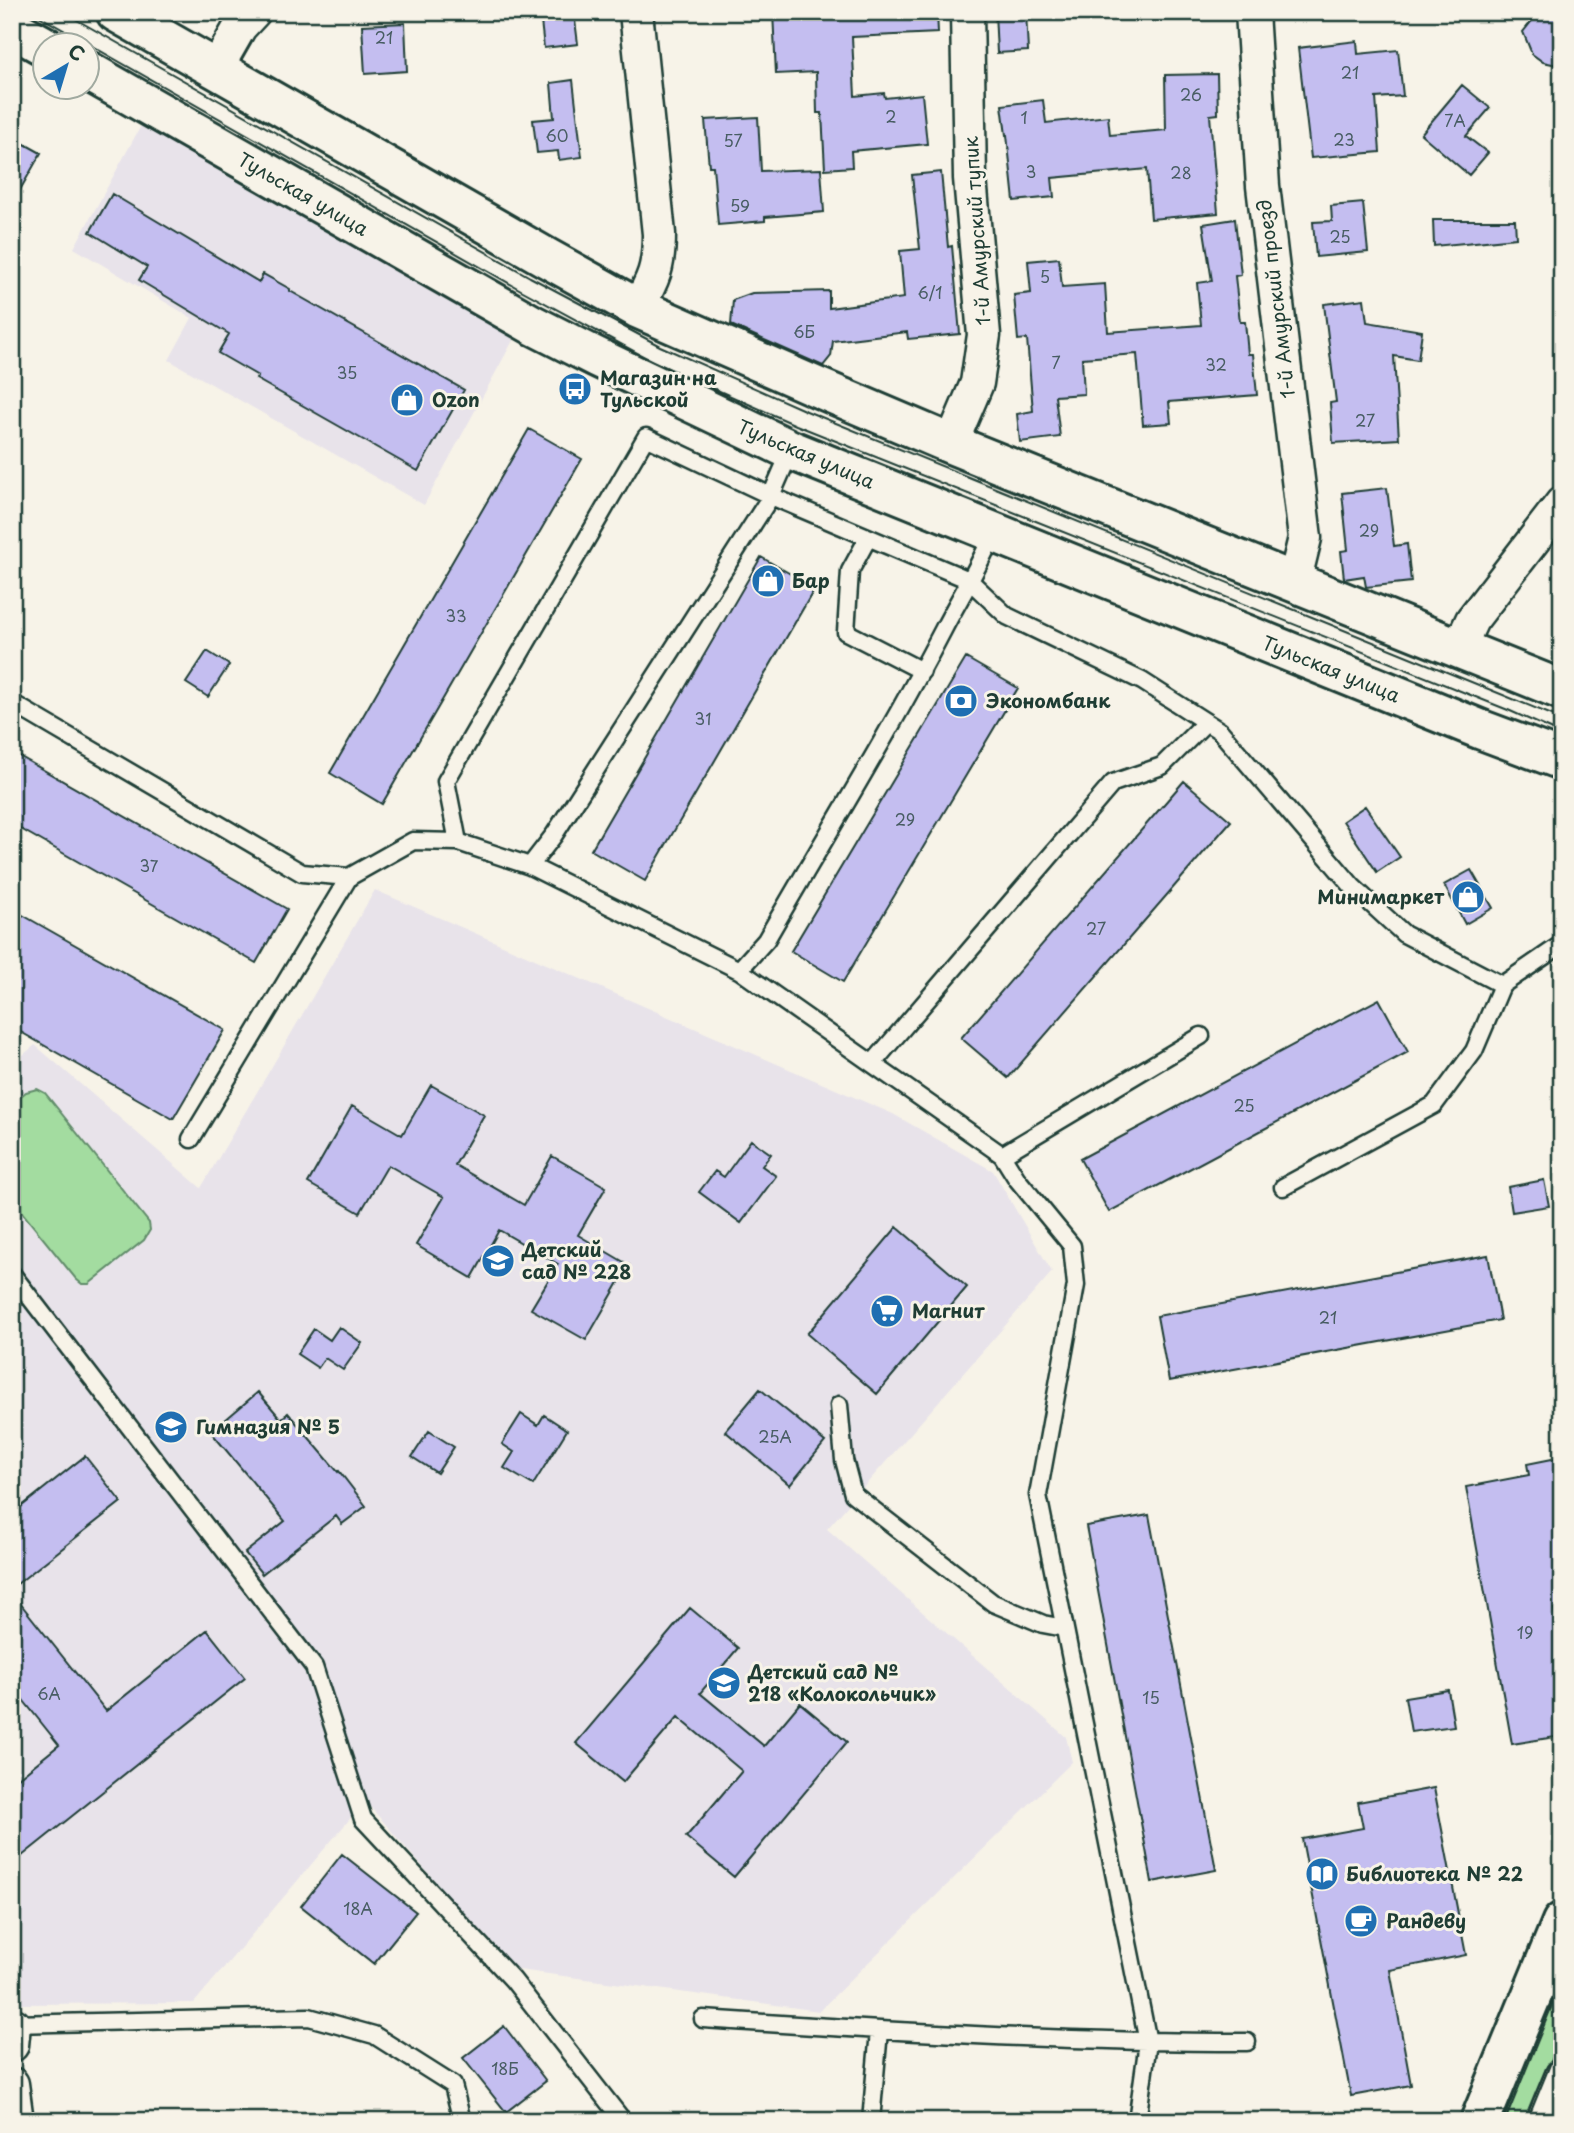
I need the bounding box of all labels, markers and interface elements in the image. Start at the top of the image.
house number: 21 [375,25,393,49]
north arrow [32,32,102,102]
text: С [63,36,91,67]
house number: 21 [1341,60,1359,84]
house number: 26 [1180,82,1202,106]
house number: 2 [885,104,897,128]
house number: 1 [1020,105,1028,129]
house number: 7А [1444,108,1466,132]
house number: 60 [546,123,568,147]
house number: 23 [1333,127,1355,151]
house number: 57 [723,128,743,152]
street label: 1-й Амурский тупик [955,135,997,327]
street label: Тульская улица [233,144,374,242]
house number: 3 [1026,159,1036,183]
house number: 28 [1170,160,1192,184]
house number: 59 [730,193,750,217]
street label: 1-й Амурский проезд [1249,198,1301,400]
house number: 25 [1329,224,1351,248]
house number: 5 [1040,264,1050,288]
house number: 6/1 [918,280,942,304]
house number: 6Б [793,319,815,343]
house number: 7 [1051,350,1061,374]
house number: 32 [1205,352,1227,376]
house number: 35 [337,360,357,384]
place label: Магазин на Тульской [600,363,717,413]
bus stop icon: Магазин на Тульской [556,370,594,408]
shop icon: Ozon [388,381,426,419]
place label: Ozon [432,385,480,413]
house number: 27 [1355,408,1375,432]
street label: Тульская улица [733,412,879,495]
house number: 29 [1359,518,1379,542]
shop icon: Бар [749,562,787,600]
place label: Бар [792,566,830,594]
house number: 33 [445,603,467,627]
street label: Тульская улица [1258,628,1405,709]
bank icon: Экономбанк [942,682,980,720]
place label: Экономбанк [986,686,1111,714]
house number: 31 [695,706,711,730]
house number: 29 [895,807,915,831]
house number: 37 [140,853,159,877]
shop icon: Минимаркет [1449,878,1487,916]
place label: Минимаркет [1317,882,1445,910]
house number: 27 [1086,916,1106,940]
house number: 25 [1233,1093,1255,1117]
place label: Детский сад № 228 [521,1235,631,1285]
school or university icon: Детский сад № 228 [479,1242,517,1280]
supermarket icon: Магнит [868,1292,906,1330]
place label: Магнит [912,1296,985,1324]
house number: 21 [1319,1305,1337,1329]
school or university icon: Гимназия № 5 [152,1408,190,1446]
place label: Гимназия № 5 [196,1412,340,1440]
house number: 25А [758,1424,792,1448]
house number: 19 [1517,1620,1533,1644]
place label: Детский сад № 218 «Колокольчик» [747,1657,936,1707]
school or university icon: Детский сад № 218 «Колокольчик» [705,1664,743,1702]
house number: 6А [37,1681,61,1705]
house number: 15 [1142,1685,1160,1709]
library icon: Библиотека № 22 [1303,1855,1341,1893]
place label: Библиотека № 22 [1346,1859,1523,1887]
house number: 18А [343,1896,373,1920]
cafe icon: Рандеву [1342,1902,1380,1940]
place label: Рандеву [1386,1906,1466,1934]
house number: 18Б [491,2056,519,2080]

